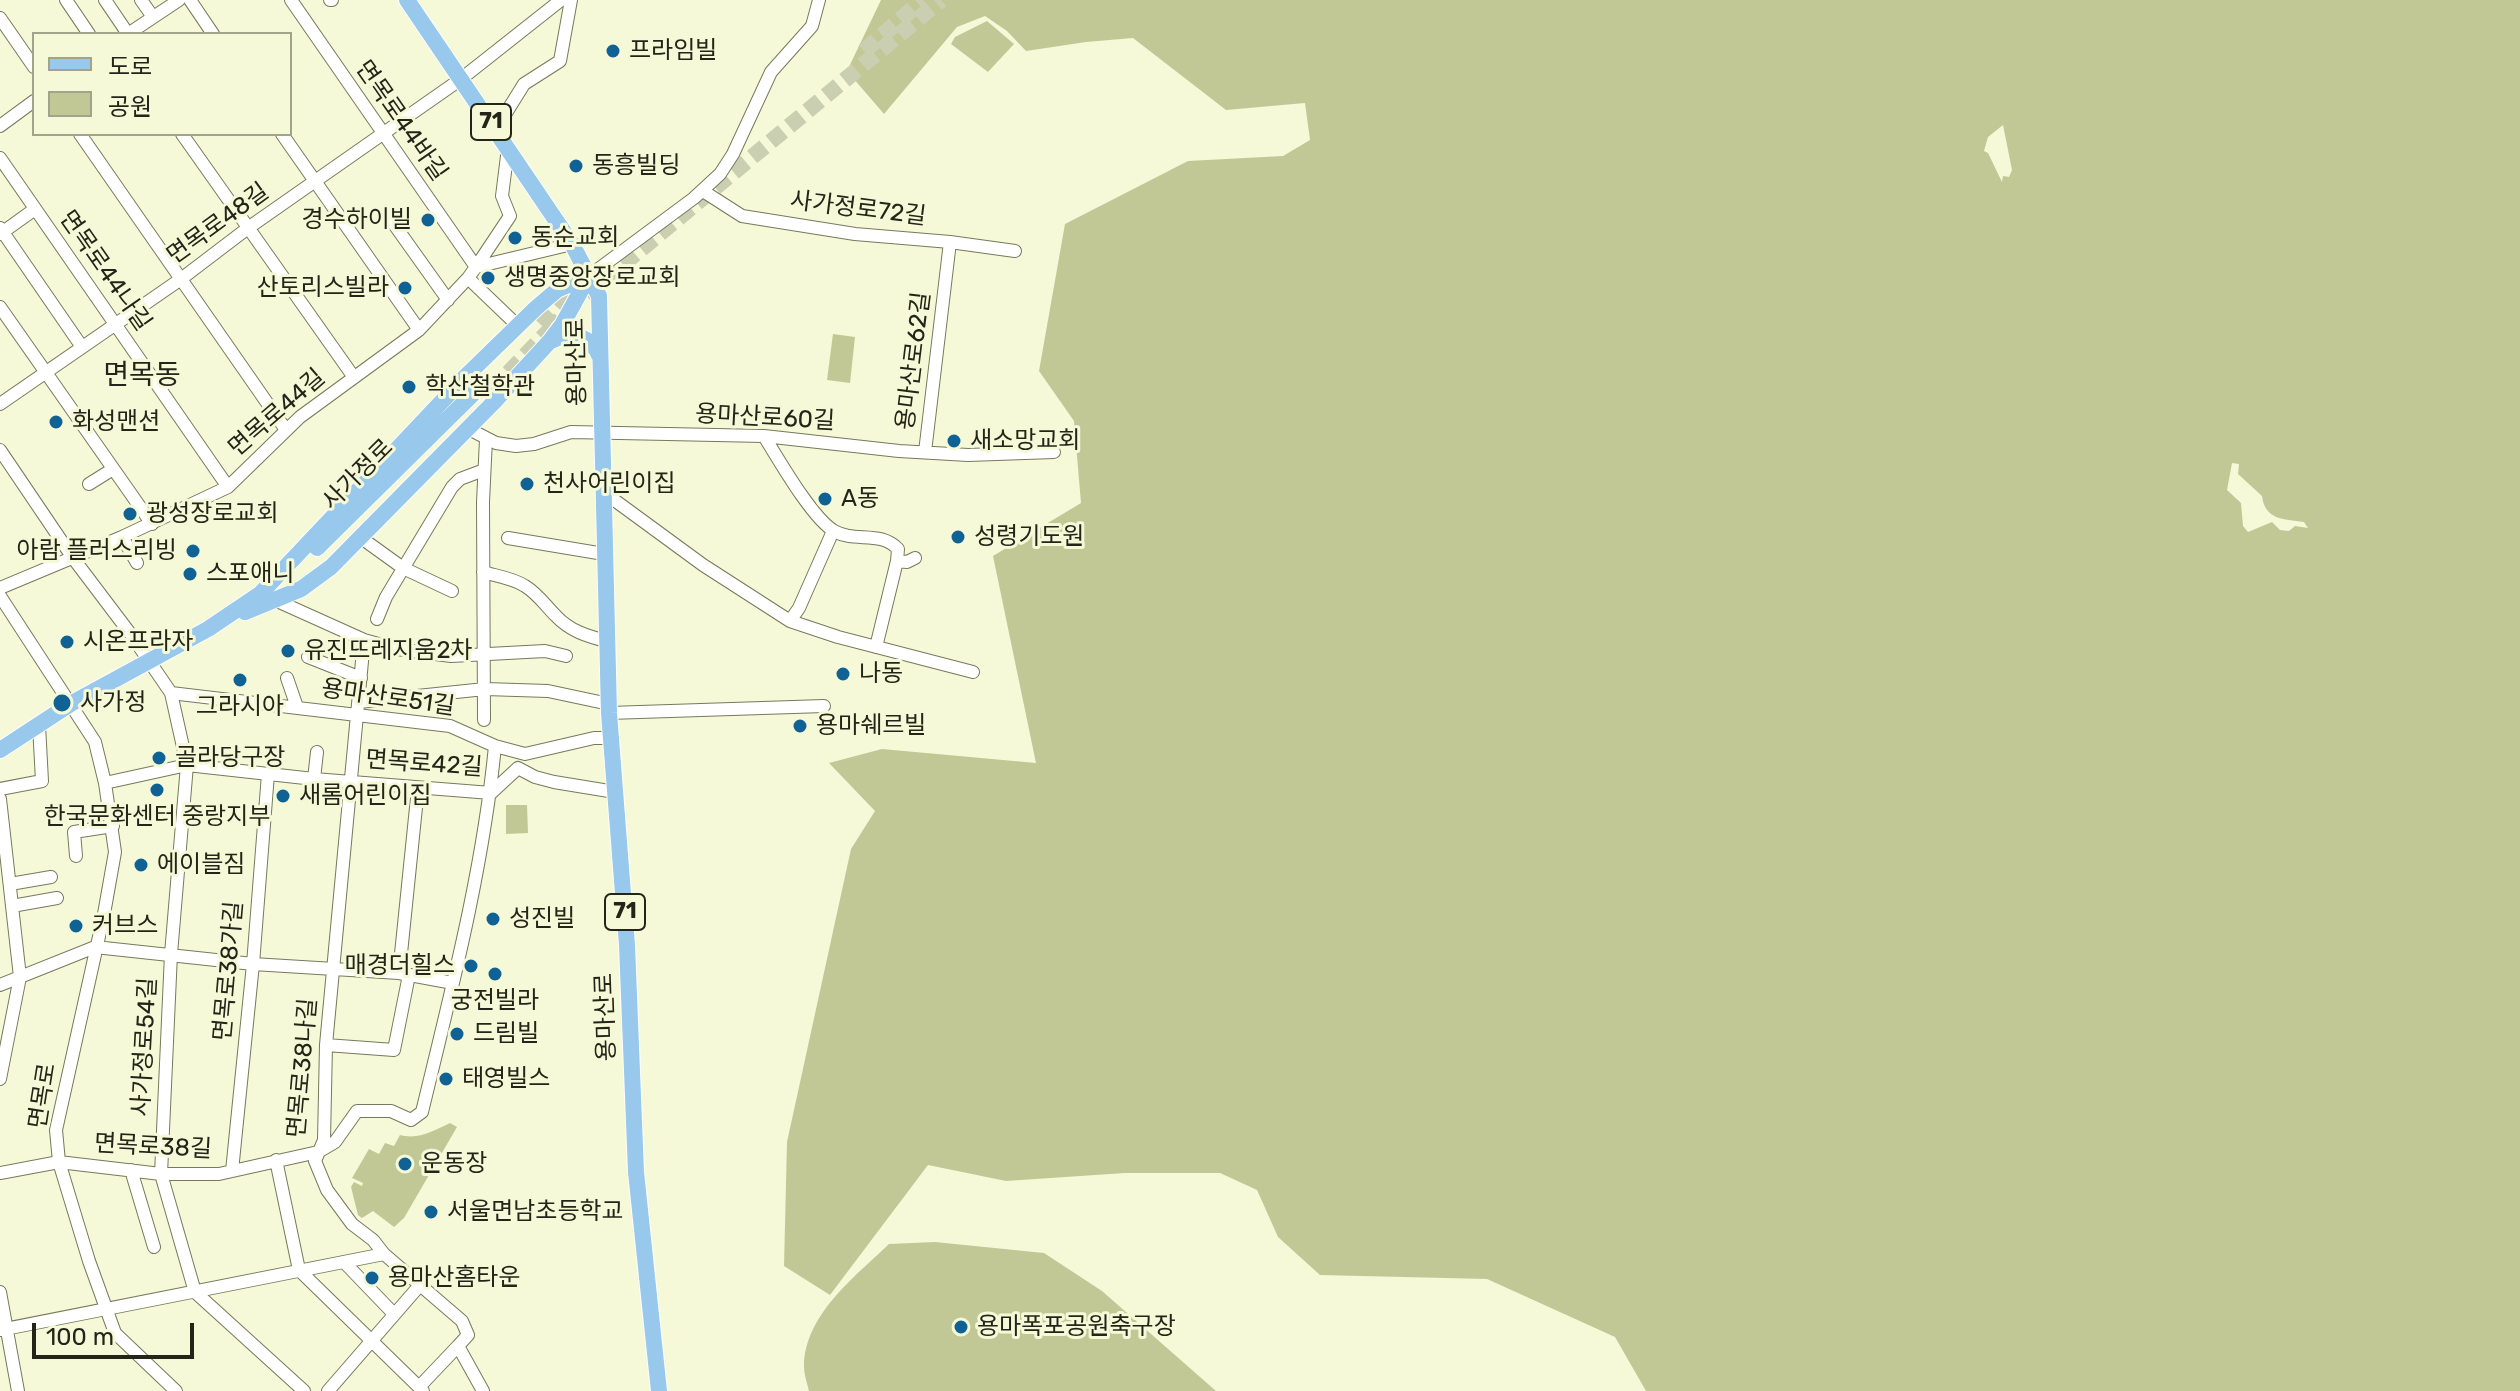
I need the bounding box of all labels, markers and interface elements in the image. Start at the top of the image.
legend [32,32,292,136]
place label: 프라임빌 [629,37,717,65]
marker: 프라임빌 [604,42,622,60]
text: 도로 [108,53,152,81]
street label: 면목로44바길 [349,55,453,187]
text: 공원 [108,93,152,121]
road number: 71 [471,104,511,140]
place label: 동흥빌딩 [592,152,680,180]
marker: 동흥빌딩 [567,157,585,175]
street label: 면목로48길 [162,178,274,270]
street label: 사가정로72길 [788,186,928,232]
street label: 면목로44나길 [53,205,157,337]
place label: 경수하이빌 [302,206,412,234]
marker: 경수하이빌 [419,211,437,229]
place label: 동순교회 [531,224,619,252]
marker: 동순교회 [506,229,524,247]
place label: 생명중앙장로교회 [504,264,681,292]
marker: 생명중앙장로교회 [479,269,497,287]
place label: 산토리스빌라 [257,274,389,302]
marker: 산토리스빌라 [396,279,414,297]
street label: 용마산로62길 [891,290,937,432]
street label: 용마산로 [562,318,592,406]
district label: 면목동 [103,359,181,393]
street label: 면목로44길 [223,363,331,463]
place label: 학산철학관 [425,373,535,401]
marker: 학산철학관 [400,378,418,396]
street label: 용마산로60길 [694,400,836,436]
place label: 화성맨션 [72,408,160,436]
marker: 화성맨션 [47,413,65,431]
place label: 새소망교회 [970,427,1080,455]
marker: 새소망교회 [945,432,963,450]
street label: 사가정로 [317,434,399,516]
place label: 천사어린이집 [543,470,675,498]
marker: 천사어린이집 [518,475,536,493]
place label: A동 [841,485,879,513]
marker: A동 [816,490,834,508]
place label: 광성장로교회 [146,500,278,528]
marker: 광성장로교회 [121,505,139,523]
place label: 성령기도원 [974,523,1084,551]
marker: 성령기도원 [949,528,967,546]
place label: 아람 플러스리빙 [17,537,177,565]
marker: 아람 플러스리빙 [184,542,202,560]
place label: 스포애니 [206,560,294,588]
marker: 스포애니 [181,565,199,583]
place label: 시온프라자 [83,628,193,656]
marker: 시온프라자 [58,633,76,651]
place label: 유진뜨레지움2차 [304,637,473,665]
marker: 유진뜨레지움2차 [279,642,297,660]
place label: 나동 [859,660,903,688]
marker: 나동 [834,665,852,683]
marker: 그라시아 [231,671,249,689]
street label: 용마산로51길 [319,674,457,722]
place label: 사가정 [80,689,146,717]
marker: 사가정 [51,692,73,714]
place label: 그라시아 [196,693,284,721]
place label: 용마쉐르빌 [816,712,926,740]
marker: 용마쉐르빌 [791,717,809,735]
place label: 골라당구장 [175,744,285,772]
street label: 면목로42길 [364,746,484,782]
marker: 골라당구장 [150,749,168,767]
marker: 한국문화센터 중랑지부 [148,781,166,799]
place label: 새롬어린이집 [299,782,431,810]
marker: 새롬어린이집 [274,787,292,805]
place label: 한국문화센터 중랑지부 [44,803,270,831]
place label: 에이블짐 [157,851,245,879]
marker: 에이블짐 [132,856,150,874]
road number: 71 [605,894,645,930]
street label: 면목로38가길 [209,900,249,1042]
place label: 성진빌 [509,905,575,933]
marker: 성진빌 [484,910,502,928]
place label: 커브스 [92,912,158,940]
marker: 커브스 [67,917,85,935]
place label: 매경더힐스 [345,952,455,980]
marker: 매경더힐스 [462,957,480,975]
marker: 궁전빌라 [486,965,504,983]
street label: 용마산로 [590,972,622,1062]
street label: 사가정로54길 [127,977,163,1117]
place label: 궁전빌라 [451,987,539,1015]
street label: 면목로38나길 [283,997,323,1139]
place label: 드림빌 [473,1020,539,1048]
marker: 드림빌 [448,1025,466,1043]
street label: 면목로 [24,1061,62,1131]
place label: 태영빌스 [462,1065,550,1093]
marker: 태영빌스 [437,1070,455,1088]
street label: 면목로38길 [93,1130,213,1164]
place label: 운동장 [421,1150,487,1178]
marker: 운동장 [396,1155,414,1173]
place label: 서울면남초등학교 [447,1198,624,1226]
marker: 서울면남초등학교 [422,1203,440,1221]
place label: 용마산홈타운 [388,1264,520,1292]
marker: 용마산홈타운 [363,1269,381,1287]
scale bar [36,1307,198,1357]
place label: 용마폭포공원축구장 [977,1313,1176,1341]
marker: 용마폭포공원축구장 [952,1318,970,1336]
text: 100 m [46,1323,114,1351]

